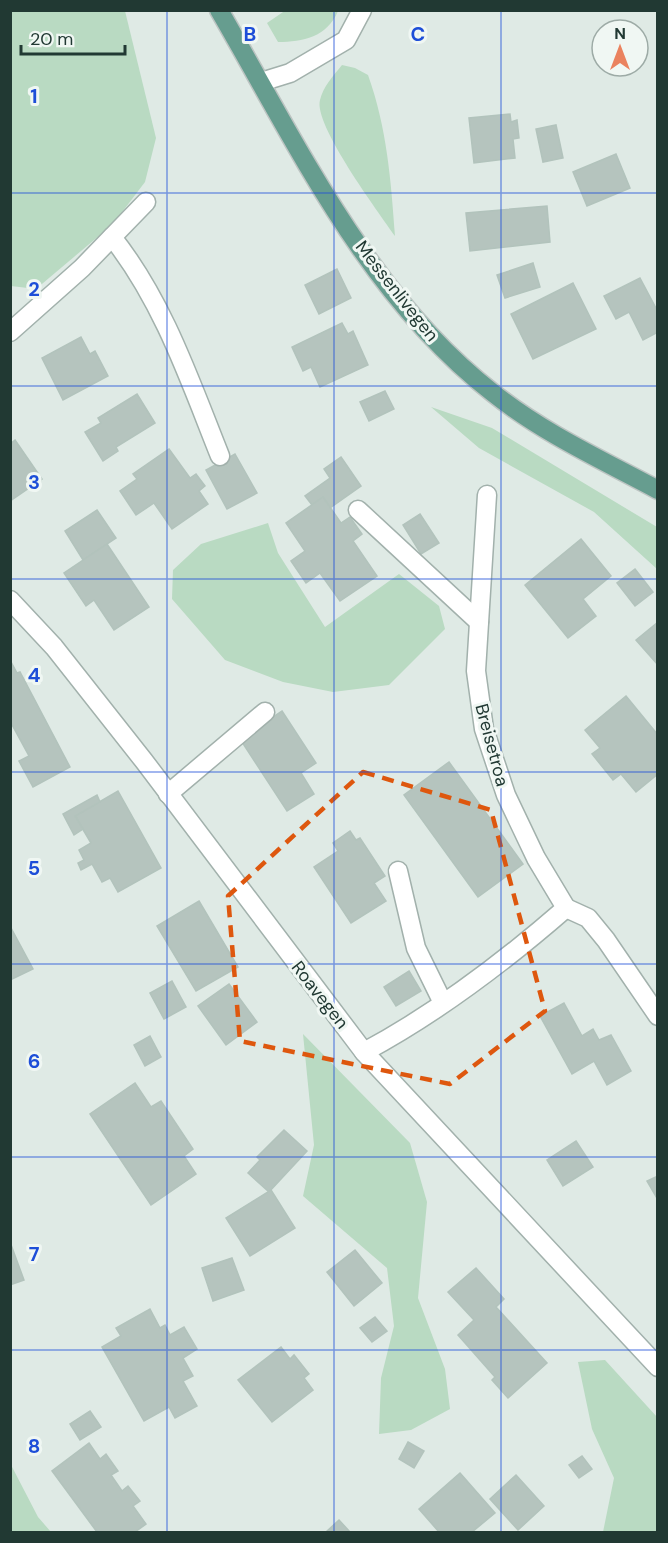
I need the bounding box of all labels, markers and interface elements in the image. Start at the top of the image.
scale bar [21,18,124,56]
north arrow [590,18,650,78]
text: B [244,21,256,47]
text: C [411,21,425,47]
text: N [614,23,626,44]
text: 20 m [30,27,73,51]
text: 1 [30,83,38,109]
street label: Messenlivegen [350,236,444,346]
text: 2 [28,276,40,302]
text: 3 [28,469,40,495]
text: 4 [28,662,41,688]
street label: Breisetroa [469,701,515,789]
text: 5 [28,855,40,881]
street label: Roavegen [286,956,354,1034]
text: 6 [28,1048,40,1074]
text: 7 [29,1241,40,1267]
text: 8 [28,1433,40,1459]

